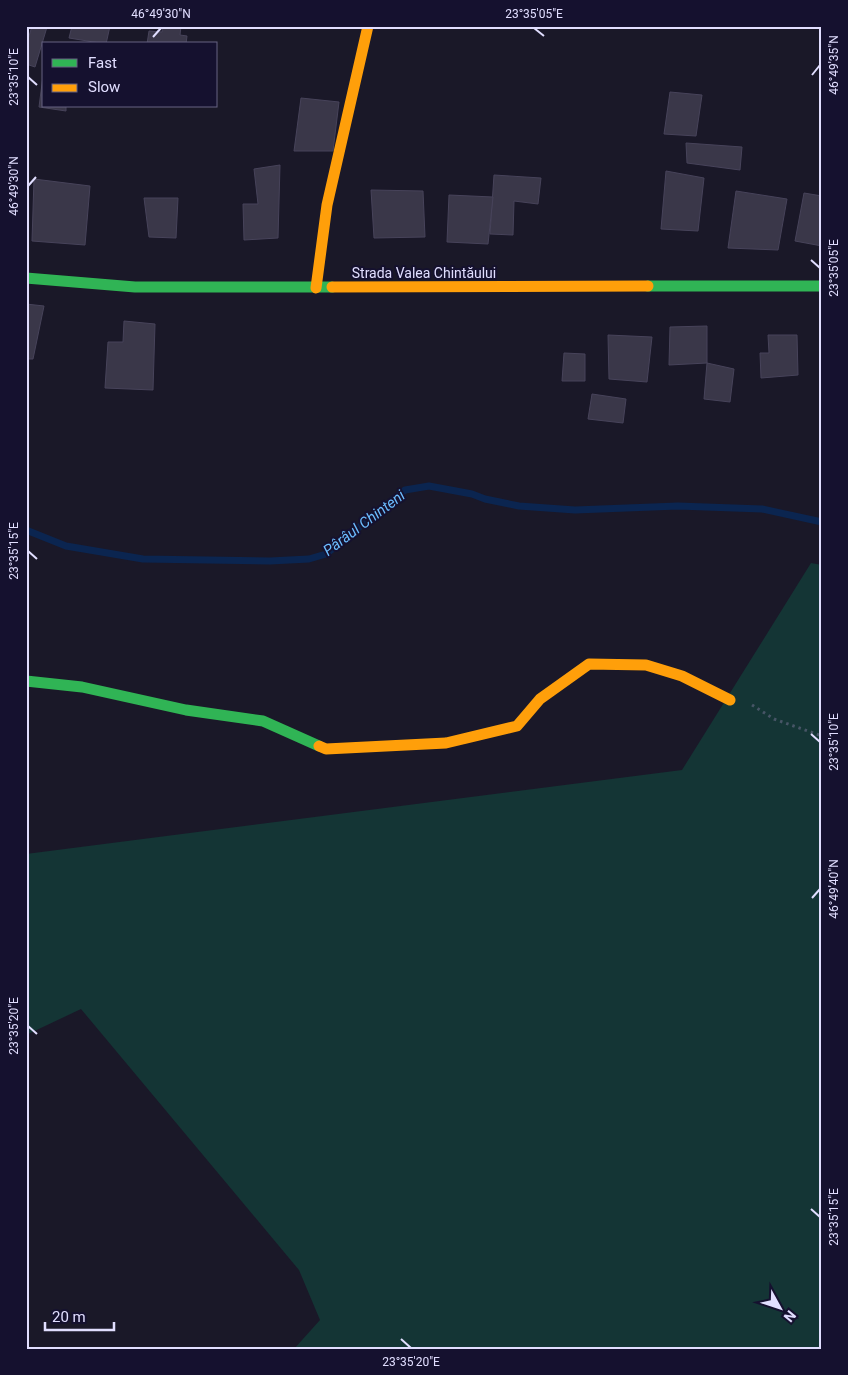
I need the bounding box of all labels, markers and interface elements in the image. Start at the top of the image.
text: 46°49'30"N [131,7,191,21]
text: 23°35'05"E [505,7,563,21]
text: 46°49'35"N [827,35,841,95]
legend [42,42,218,108]
text: 23°35'10"E [7,48,21,106]
text: Fast [88,54,117,72]
text: Slow [88,78,120,96]
text: 46°49'30"N [7,156,21,216]
text: 23°35'05"E [827,239,841,297]
street label: Strada Valea Chintăului [352,265,496,281]
water label: Pârâul Chinteni [319,486,409,560]
text: 23°35'15"E [7,522,21,580]
text: 23°35'10"E [827,713,841,771]
text: 46°49'40"N [827,859,841,919]
text: 23°35'20"E [7,997,21,1055]
text: 23°35'15"E [827,1188,841,1246]
north arrow [756,1282,806,1332]
scale bar [45,1300,114,1332]
text: N [781,1307,799,1325]
text: 20 m [52,1308,86,1326]
text: 23°35'20"E [382,1355,440,1369]

